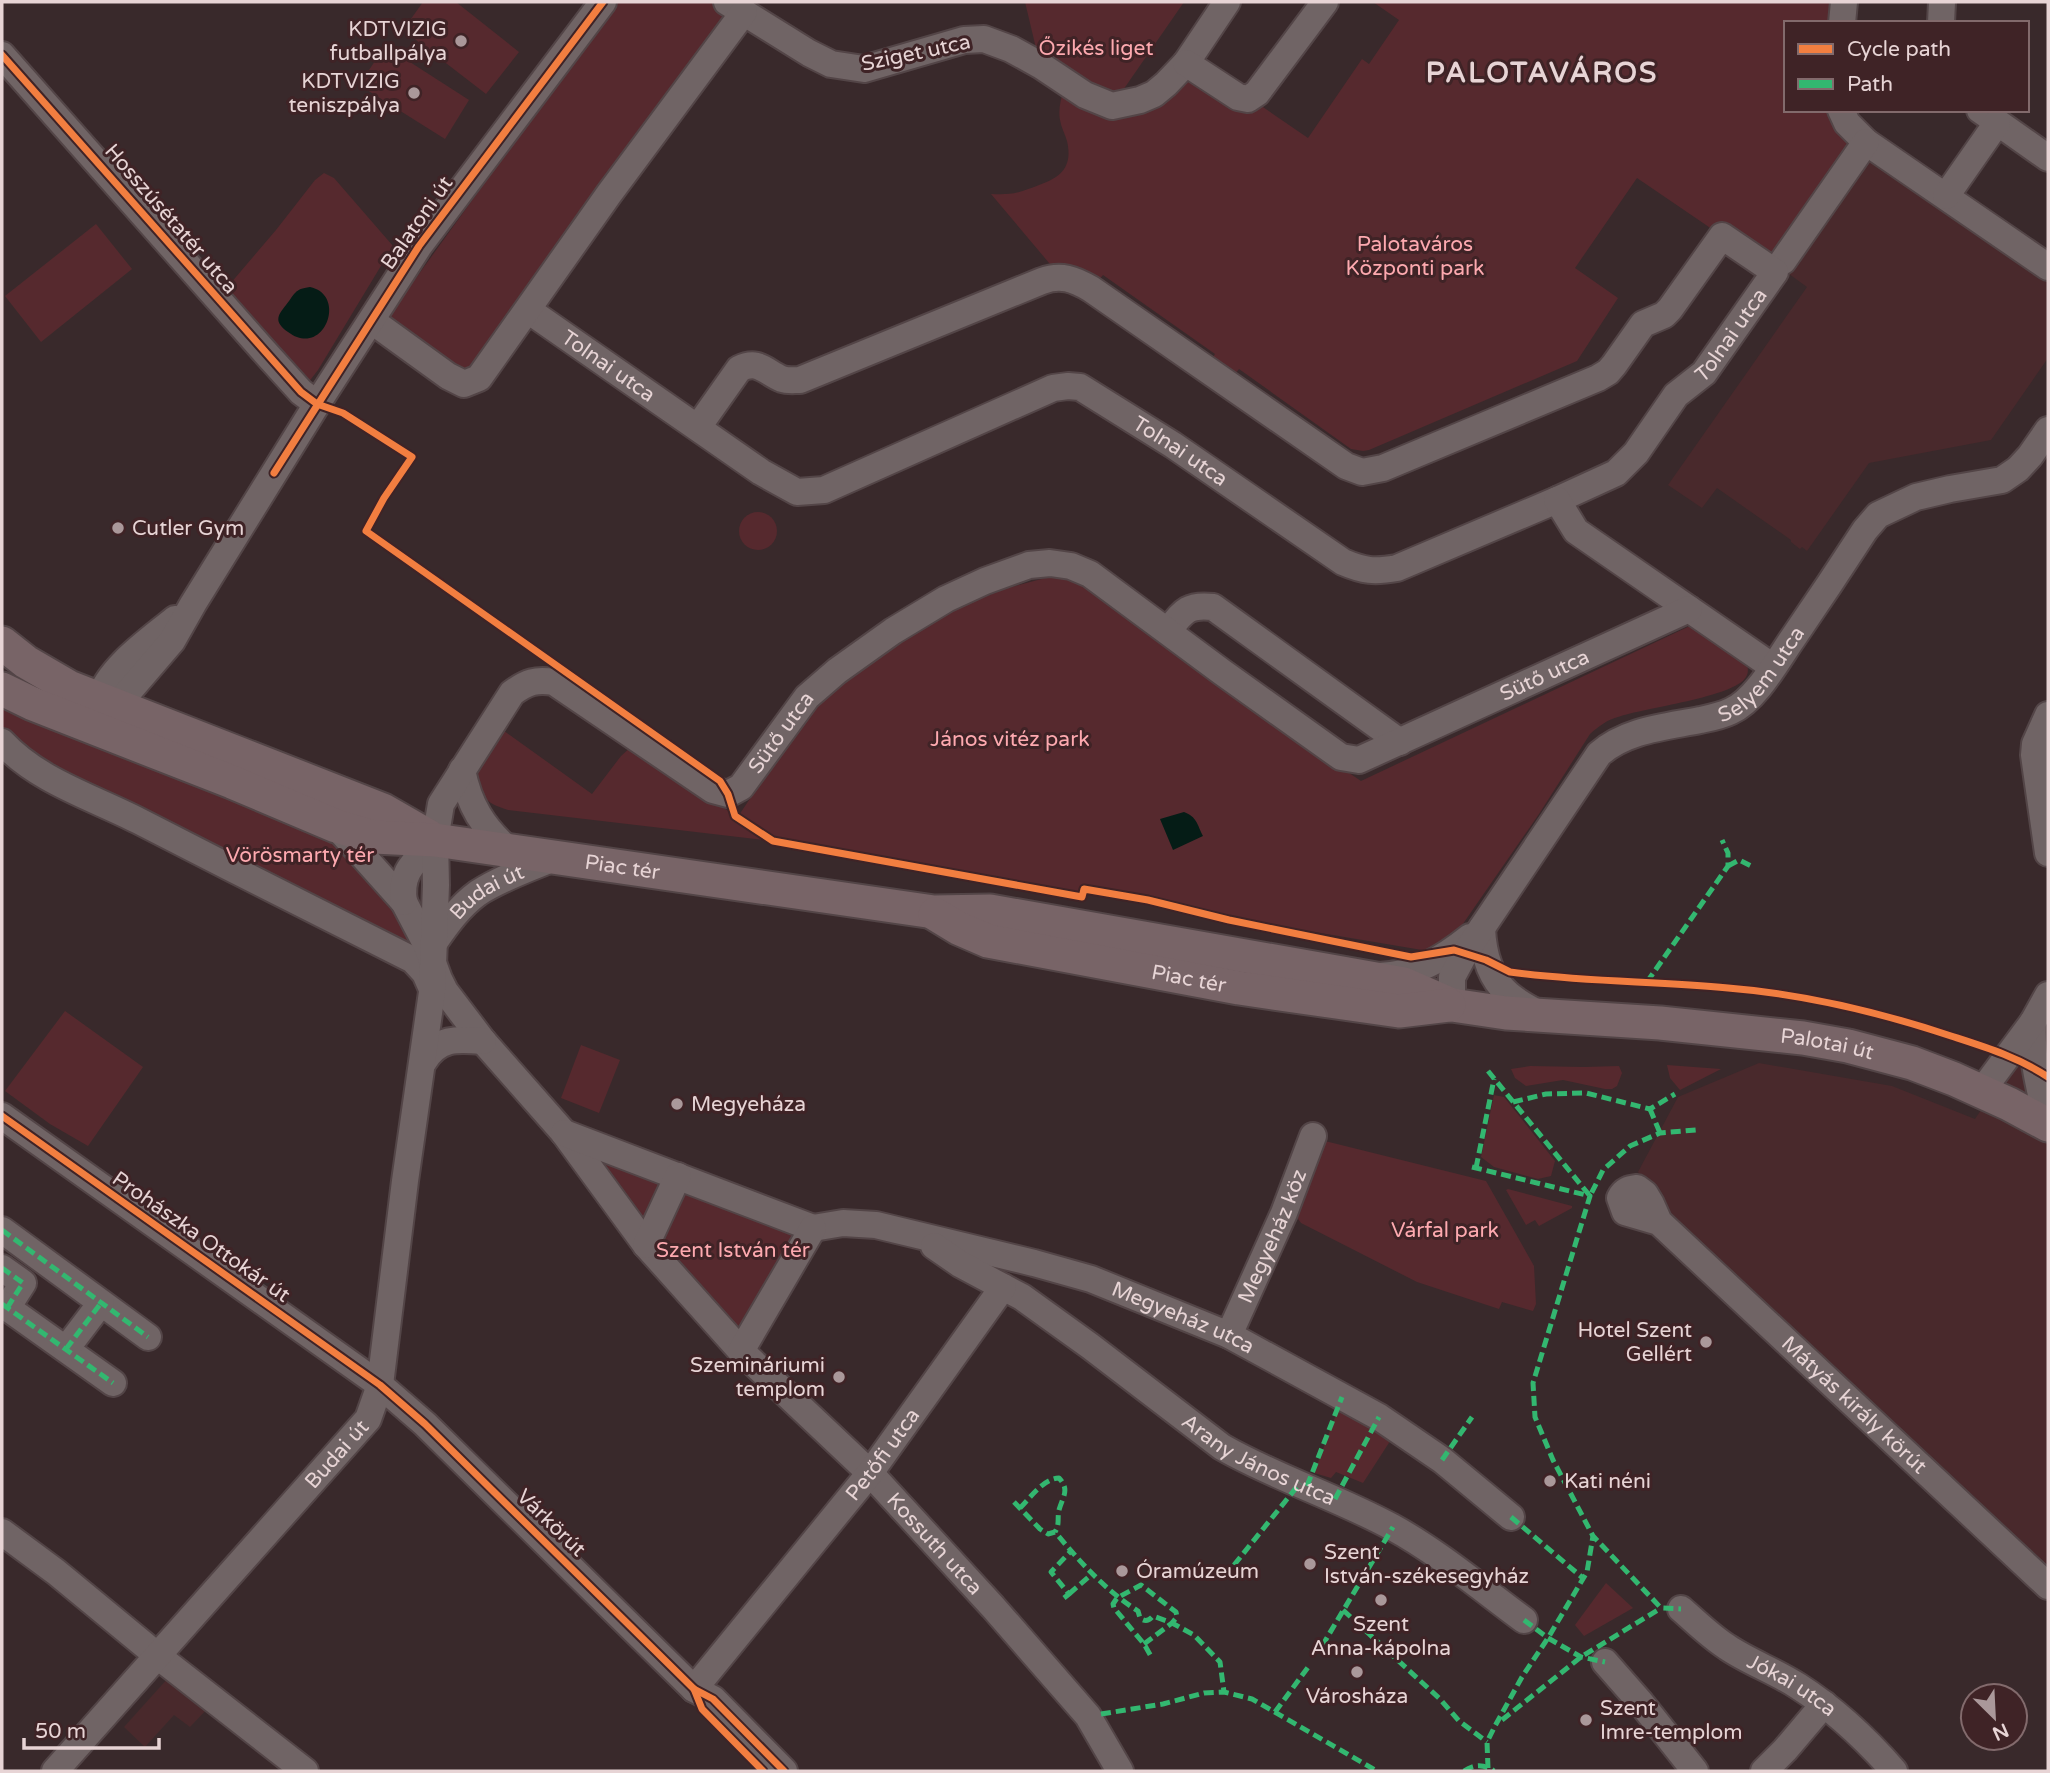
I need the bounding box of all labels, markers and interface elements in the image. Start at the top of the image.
place label: KDTVIZIG futballpálya [329,17,447,66]
legend [1784,21,2029,112]
street label: Sziget utca [859,29,973,77]
marker: KDTVIZIG futballpálya [453,33,469,49]
park label: Őzikés liget [1038,36,1154,61]
text: Cycle path [1847,37,1951,62]
district label: PALOTAVÁROS [1426,55,1658,90]
place label: KDTVIZIG teniszpálya [288,69,400,118]
text: Path [1847,72,1893,97]
marker: KDTVIZIG teniszpálya [406,85,422,101]
street label: Hosszúsétatér utca [99,139,243,299]
street label: Balatoni út [376,172,458,274]
park label: Palotaváros Központi park [1345,232,1485,281]
street label: Tolnai utca [1690,283,1772,388]
street label: Tolnai utca [557,325,660,407]
street label: Tolnai utca [1128,411,1233,491]
place label: Cutler Gym [132,516,244,541]
marker: Cutler Gym [110,520,126,536]
street label: Selyem utca [1714,622,1810,728]
street label: Sütő utca [1496,644,1593,706]
street label: Sütő utca [743,687,819,778]
park label: János vitéz park [930,727,1090,752]
park label: Vörösmarty tér [226,843,374,868]
street label: Piac tér [583,849,661,885]
street label: Budai út [444,859,527,925]
street label: Piac tér [1149,959,1228,998]
street label: Palotai út [1779,1023,1877,1065]
place label: Megyeháza [691,1092,806,1117]
marker: Megyeháza [669,1096,685,1112]
street label: Prohászka Ottokár út [107,1166,295,1308]
street label: Megyeház köz [1233,1166,1312,1307]
park label: Várfal park [1391,1218,1499,1243]
park label: Szent István tér [656,1238,810,1263]
street label: Megyeház utca [1108,1276,1259,1359]
place label: Hotel Szent Gellért [1577,1318,1692,1367]
street label: Mátyás király körút [1777,1331,1932,1479]
marker: Hotel Szent Gellért [1698,1334,1714,1350]
place label: Szemináriumi templom [690,1353,825,1402]
marker: Szemináriumi templom [831,1369,847,1385]
street label: Petőfi utca [840,1403,925,1506]
street label: Arany János utca [1177,1408,1339,1511]
street label: Budai út [300,1415,374,1494]
place label: Kati néni [1564,1469,1651,1494]
marker: Kati néni [1542,1473,1558,1489]
street label: Várkörút [511,1484,591,1562]
street label: Kossuth utca [882,1487,988,1600]
place label: Szent István-székesegyház [1324,1540,1529,1589]
marker: Szent István-székesegyház [1302,1556,1318,1572]
place label: Óramúzeum [1136,1559,1259,1584]
marker: Óramúzeum [1114,1563,1130,1579]
marker: Szent Anna-kápolna [1373,1592,1389,1608]
place label: Szent Anna-kápolna [1311,1612,1451,1661]
street label: Jókai utca [1743,1649,1842,1722]
marker: Városháza [1349,1664,1365,1680]
north arrow [1959,1682,2029,1752]
place label: Városháza [1306,1684,1408,1709]
place label: Szent Imre-templom [1600,1696,1743,1745]
scale bar [24,1706,159,1750]
marker: Szent Imre-templom [1578,1712,1594,1728]
text: N [1989,1718,2012,1745]
text: 50 m [35,1719,86,1744]

